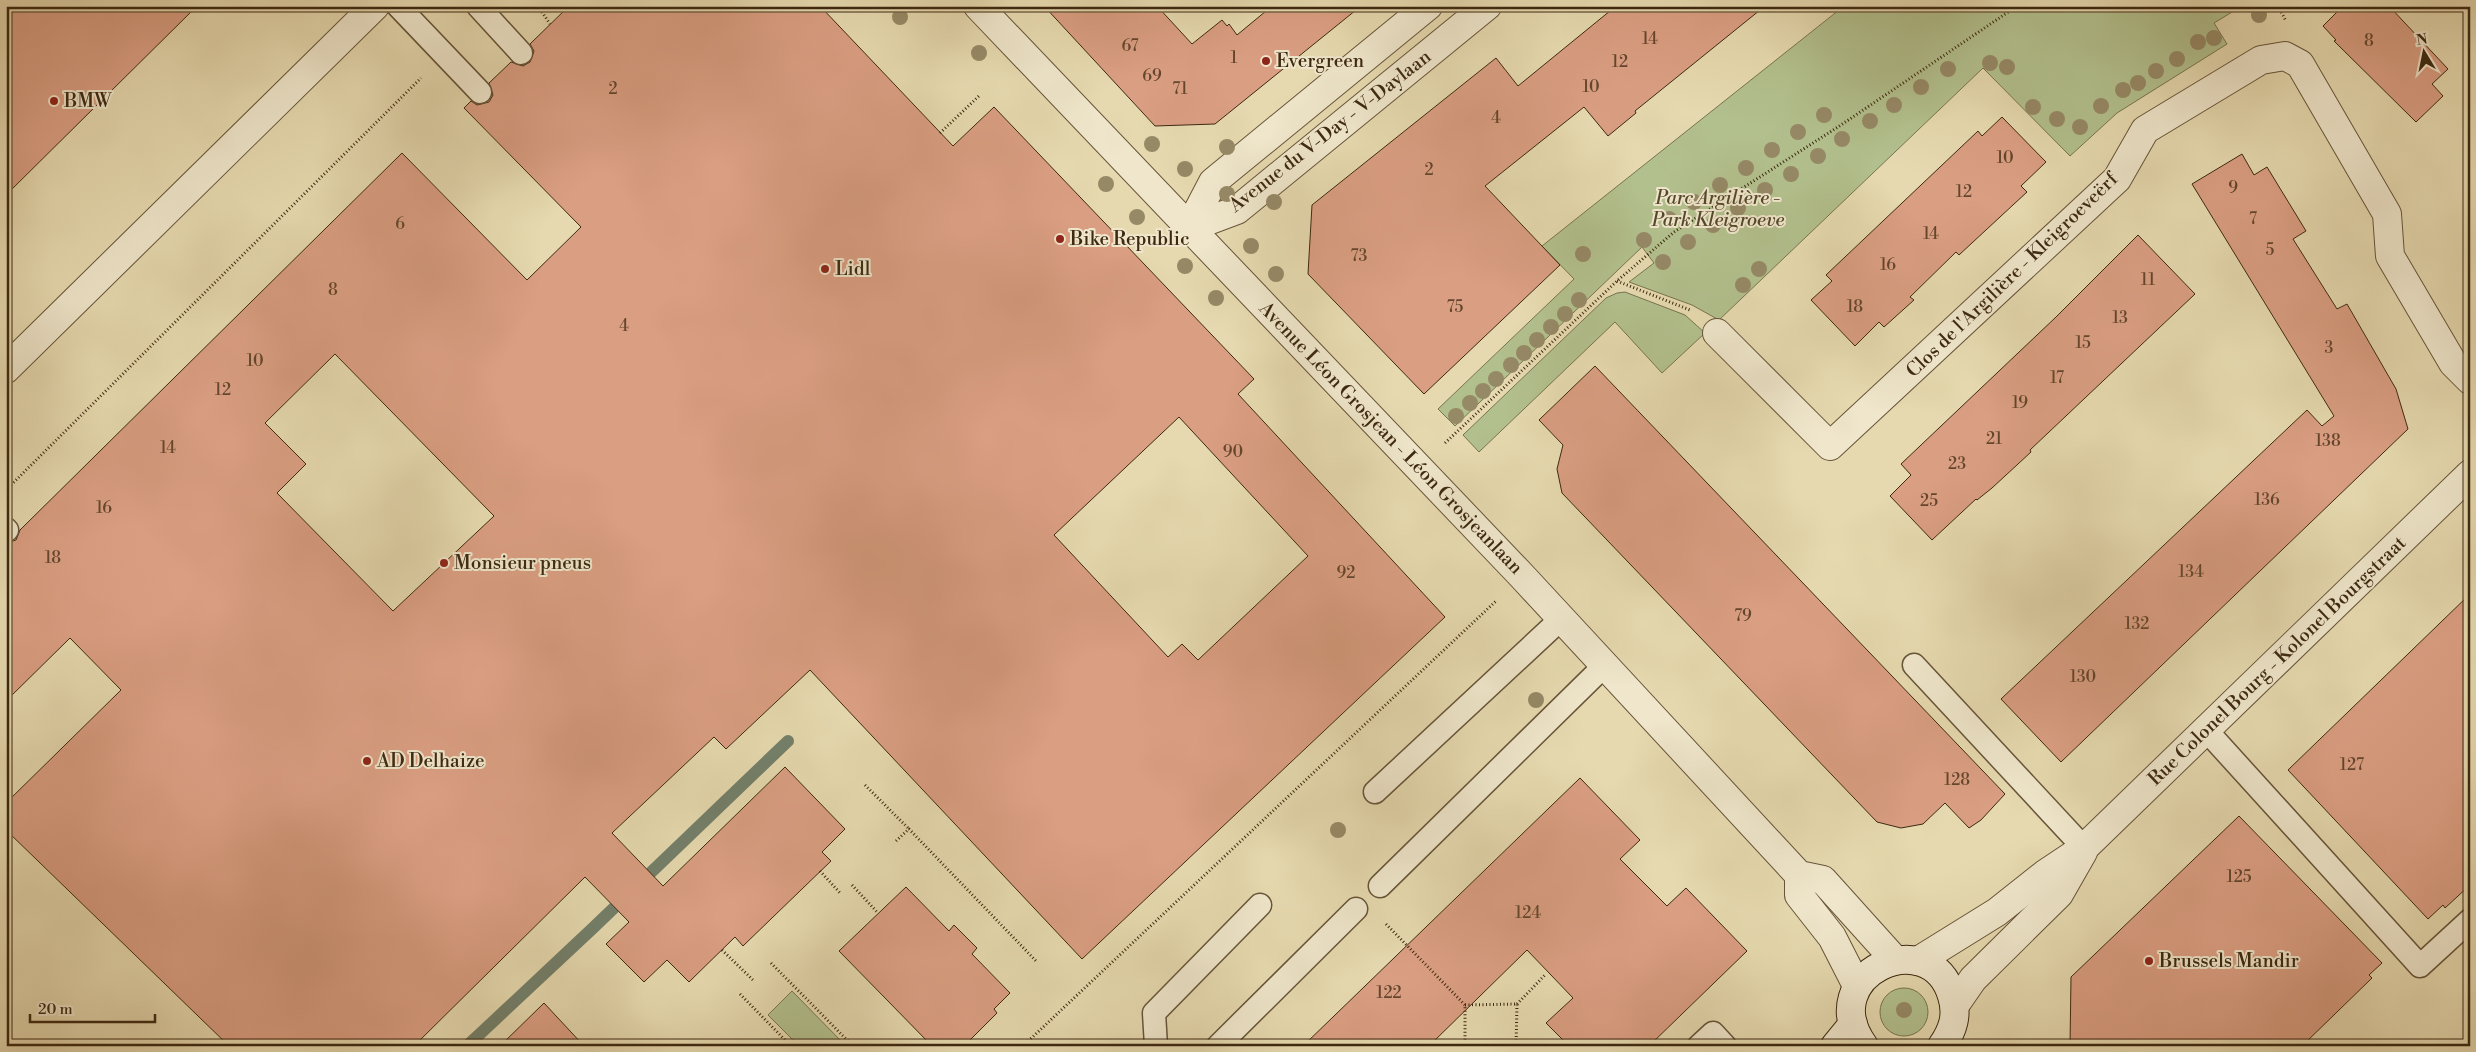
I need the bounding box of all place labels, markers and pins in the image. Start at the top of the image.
place label: Evergreen [1276,49,1364,73]
marker: Evergreen [1260,55,1272,67]
place label: BMW [63,89,112,113]
marker: BMW [48,95,60,107]
place label: Bike Republic [1069,227,1190,251]
marker: Bike Republic [1054,233,1066,245]
place label: Lidl [835,257,871,281]
marker: Lidl [819,263,831,275]
place label: Monsieur pneus [454,551,591,575]
marker: Monsieur pneus [438,557,450,569]
place label: AD Delhaize [376,749,485,773]
marker: AD Delhaize [361,755,373,767]
place label: Brussels Mandir [2158,949,2299,973]
marker: Brussels Mandir [2143,955,2155,967]

